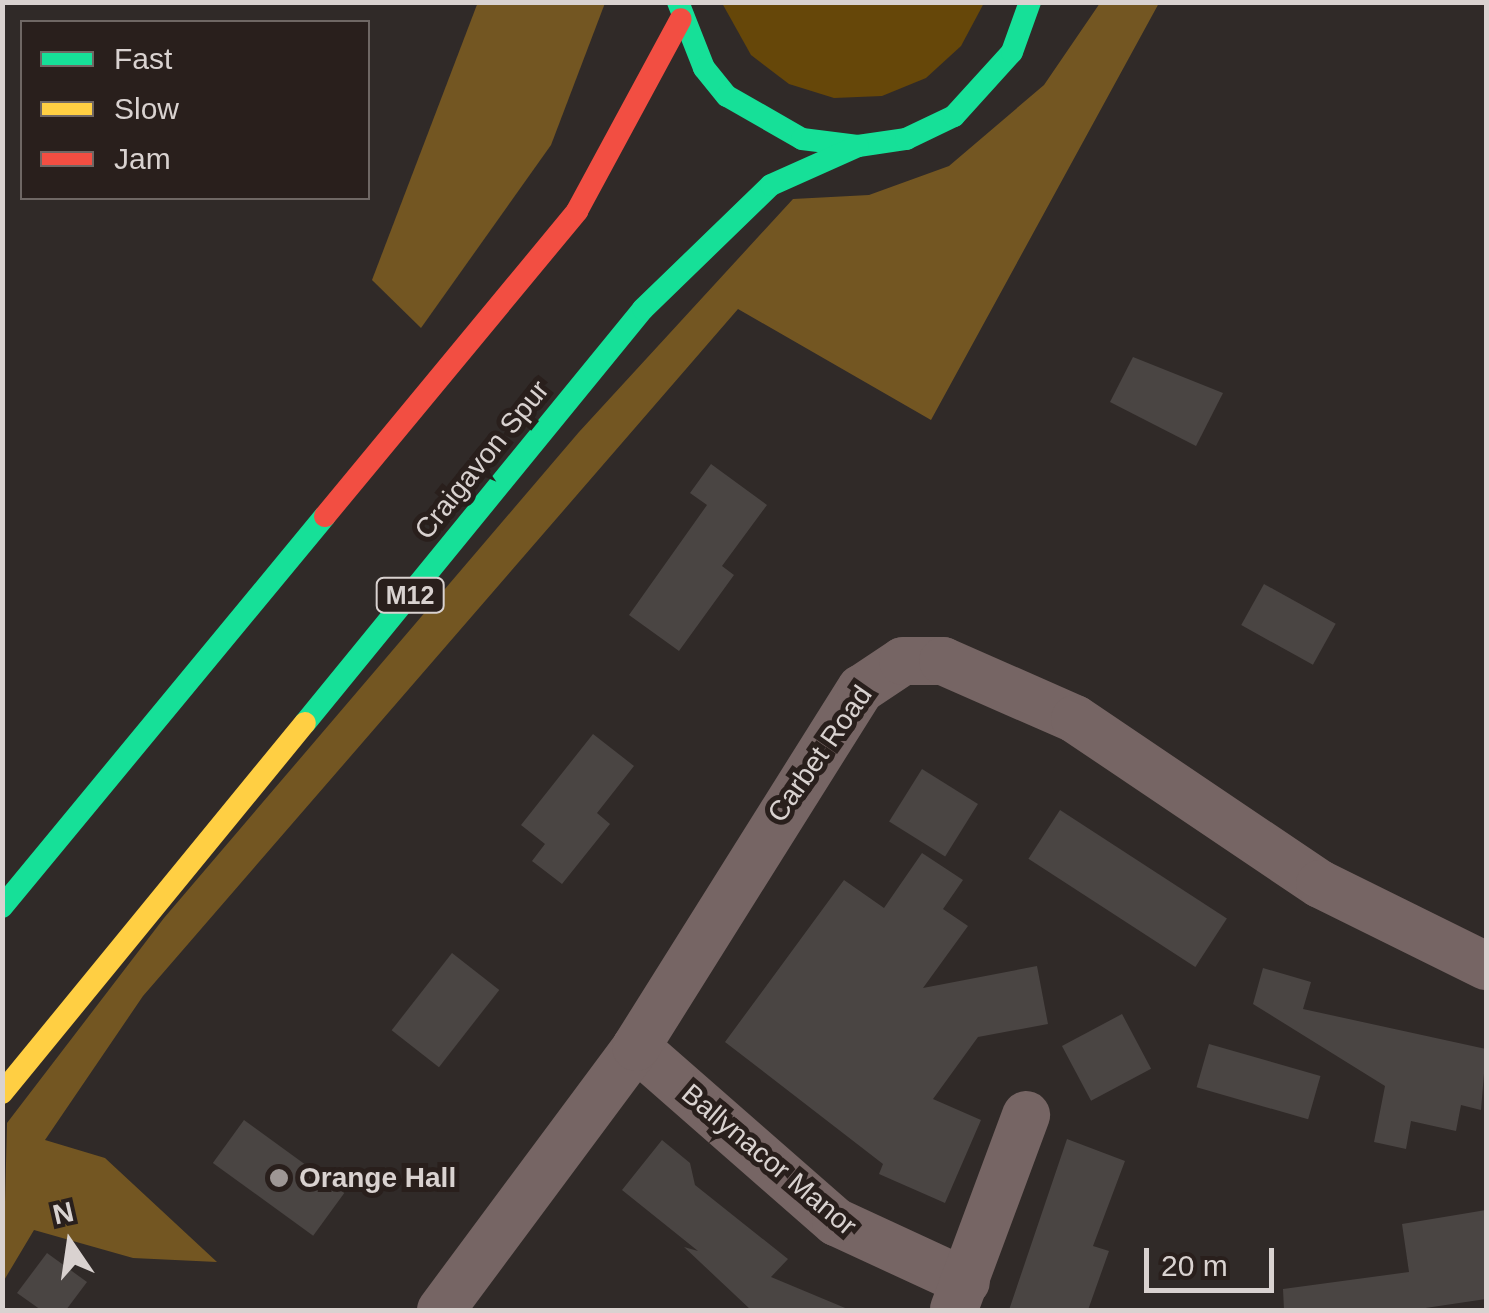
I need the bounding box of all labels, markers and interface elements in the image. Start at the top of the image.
legend [20,20,370,200]
text: Fast [114,42,172,75]
text: Slow [114,92,179,125]
text: Jam [114,142,171,175]
street label: Craigavon Spur [408,374,556,546]
road number: M12 [375,575,445,615]
street label: Carbet Road [761,679,879,829]
street label: Ballynacor Manor [675,1077,863,1243]
place label: Orange Hall [299,1161,456,1195]
marker: Orange Hall [268,1167,290,1189]
north arrow [20,1193,120,1293]
text: N [50,1196,76,1231]
scale bar [1149,1228,1279,1290]
text: 20 m [1161,1249,1228,1282]

